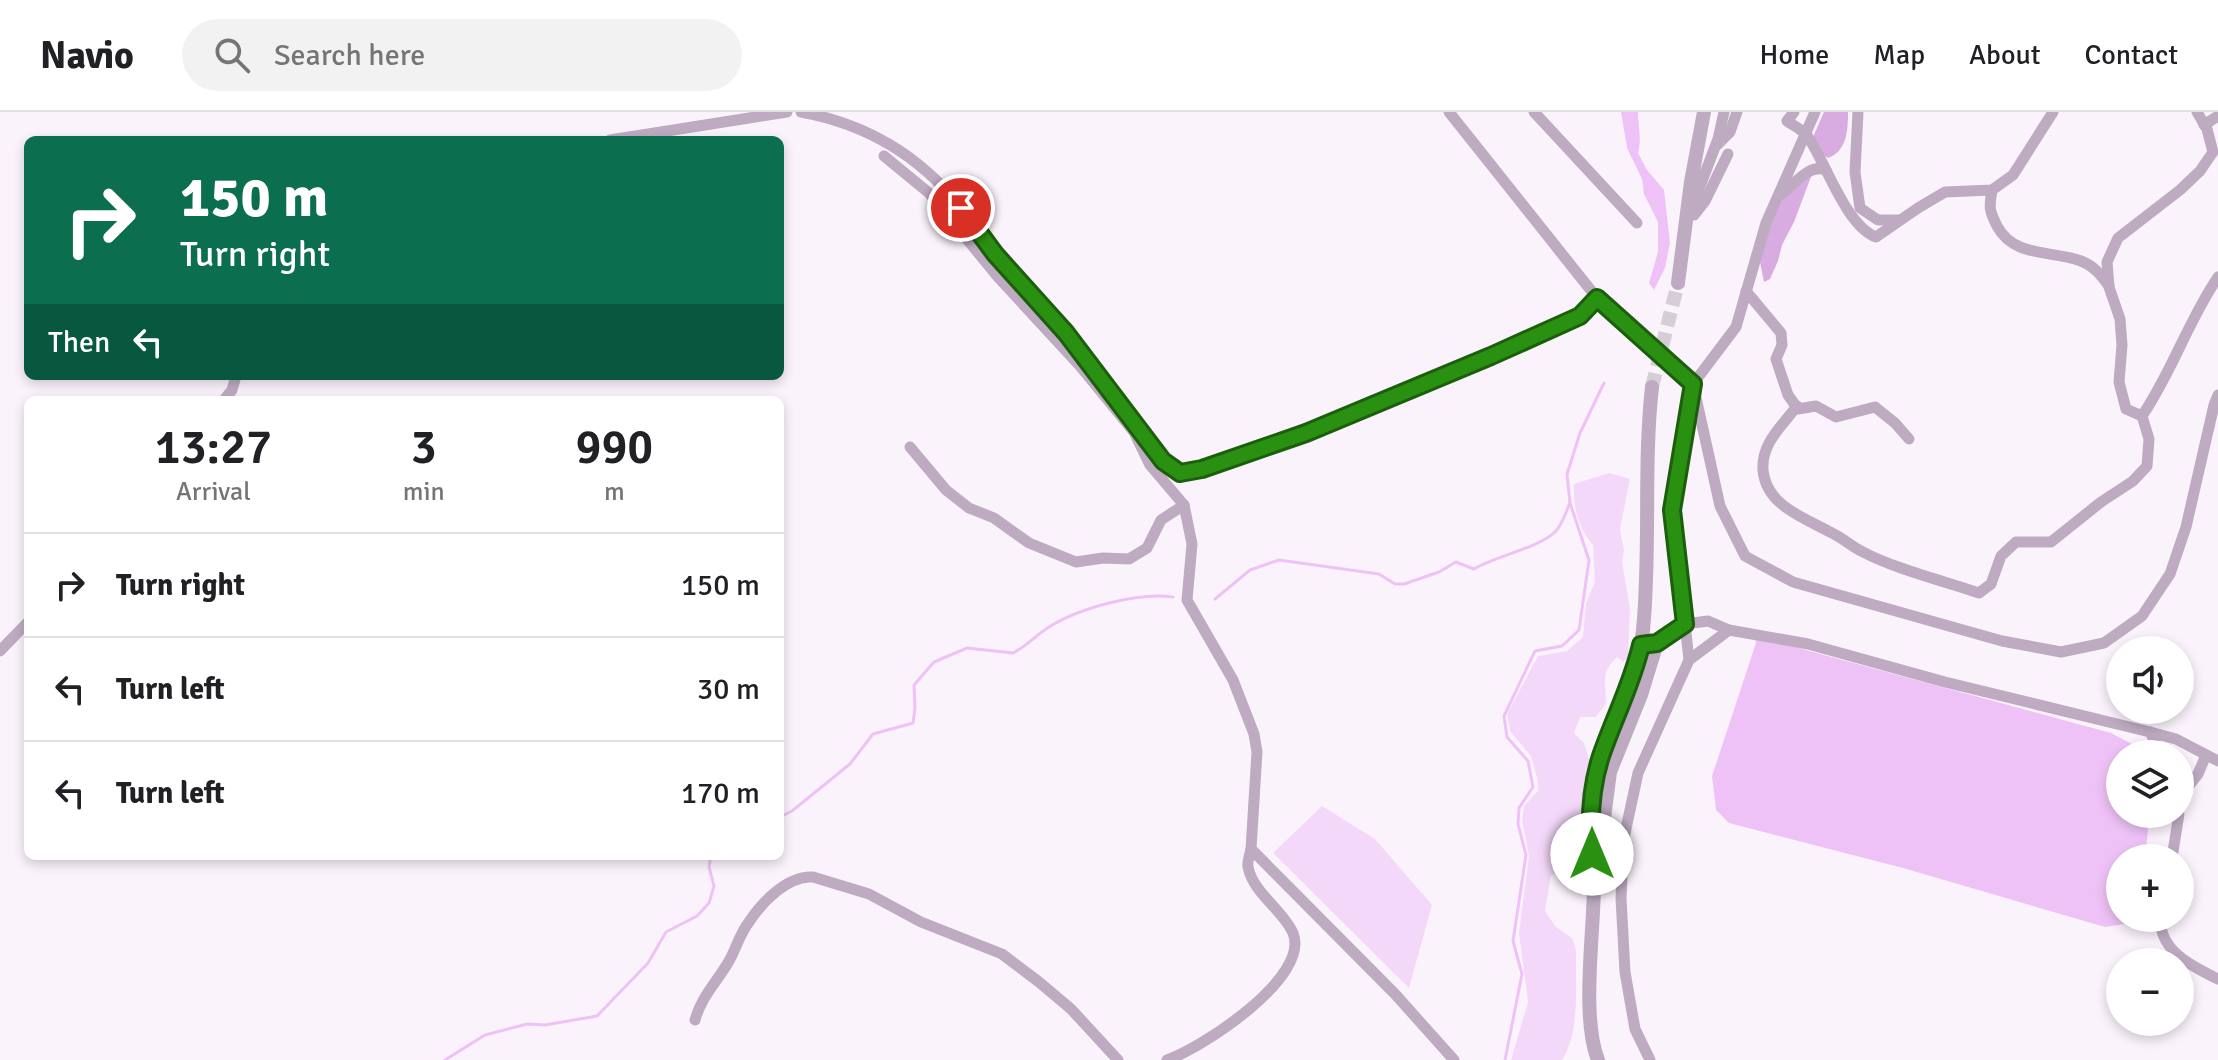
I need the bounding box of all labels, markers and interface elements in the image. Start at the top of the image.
search box [182,19,742,91]
text: Navio [40,32,134,79]
icon: search [210,33,254,77]
text: Search here [274,37,425,74]
text: Home [1760,38,1829,72]
text: Map [1873,38,1925,72]
text: About [1969,38,2041,72]
text: Contact [2085,38,2178,72]
text: 150 m [180,163,328,232]
icon: right [48,168,152,272]
pin [927,174,995,242]
icon: arrive [939,186,983,230]
text: Turn right [180,232,330,277]
icon: left [126,320,170,364]
text: Then [48,324,110,361]
text: 13:27 [155,418,272,477]
text: 3 [411,418,437,477]
text: 990 [575,418,653,477]
text: Arrival [176,476,251,508]
text: min [403,476,445,508]
text: m [604,476,625,508]
icon: right [48,563,92,607]
text: Turn right [116,567,245,604]
text: 150 m [681,567,760,604]
map controls [2106,636,2194,1036]
button: sound [2106,636,2194,724]
icon: left [48,667,92,711]
text: Turn left [116,671,225,708]
text: 30 m [697,671,760,708]
button: layers [2106,740,2194,828]
icon: left [48,771,92,815]
text: Turn left [116,775,225,812]
text: 170 m [681,775,760,812]
position arrow [1550,812,1634,896]
button: + [2106,844,2194,932]
button: − [2106,948,2194,1036]

